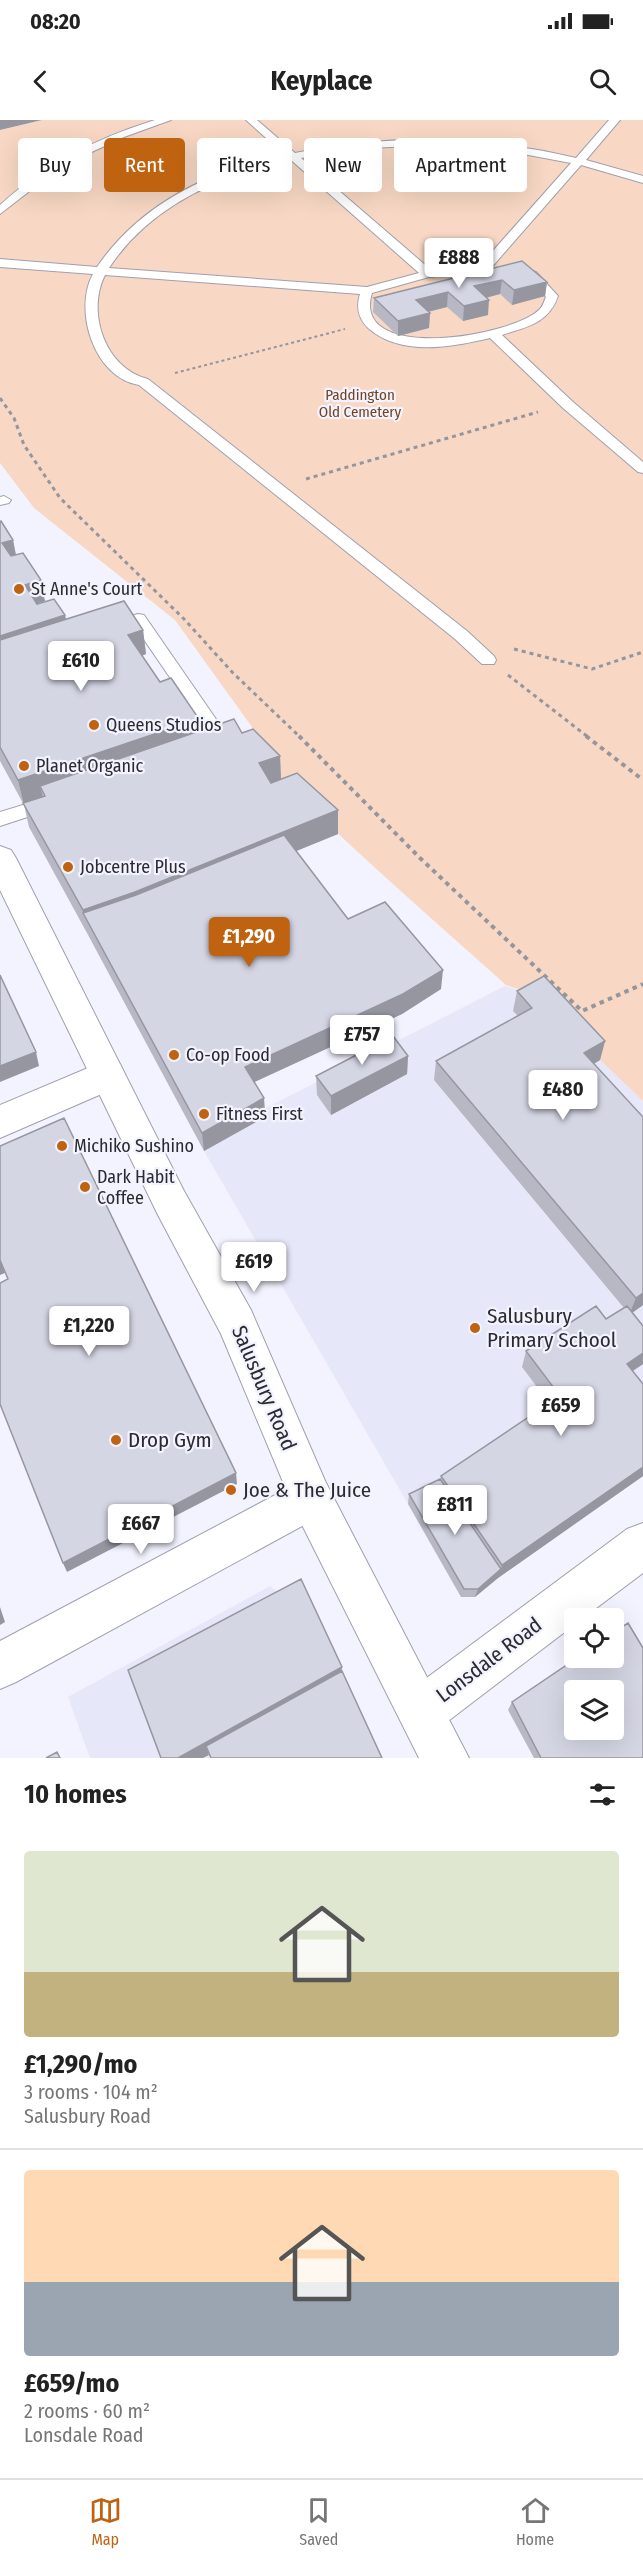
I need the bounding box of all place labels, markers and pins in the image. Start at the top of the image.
pin: £888 [423,238,495,289]
place label: St Anne's Court [31,578,143,600]
marker: St Anne's Court [12,582,26,596]
pin: £610 [45,641,117,692]
place label: Queens Studios [106,714,222,736]
marker: Queens Studios [87,718,101,732]
place label: Planet Organic [36,755,144,777]
marker: Planet Organic [17,759,31,773]
place label: Jobcentre Plus [80,856,186,878]
marker: Jobcentre Plus [61,860,75,874]
pin: £1,290 [200,917,298,968]
pin: £757 [326,1015,398,1066]
place label: Co-op Food [186,1044,270,1066]
marker: Co-op Food [167,1048,181,1062]
pin: £480 [527,1070,599,1121]
place label: Fitness First [216,1103,303,1125]
marker: Fitness First [197,1107,211,1121]
place label: Michiko Sushino [74,1135,194,1157]
marker: Michiko Sushino [55,1139,69,1153]
place label: Dark Habit Coffee [97,1166,175,1209]
marker: Dark Habit Coffee [78,1180,92,1194]
pin: £619 [218,1242,290,1293]
place label: Salusbury Primary School [487,1303,617,1353]
pin: £1,220 [40,1306,138,1357]
marker: Salusbury Primary School [468,1321,482,1335]
pin: £659 [525,1386,597,1437]
place label: Drop Gym [128,1427,212,1453]
marker: Drop Gym [109,1433,123,1447]
place label: Joe & The Juice [243,1477,371,1503]
marker: Joe & The Juice [224,1483,238,1497]
pin: £811 [419,1485,491,1536]
pin: £667 [105,1504,177,1555]

